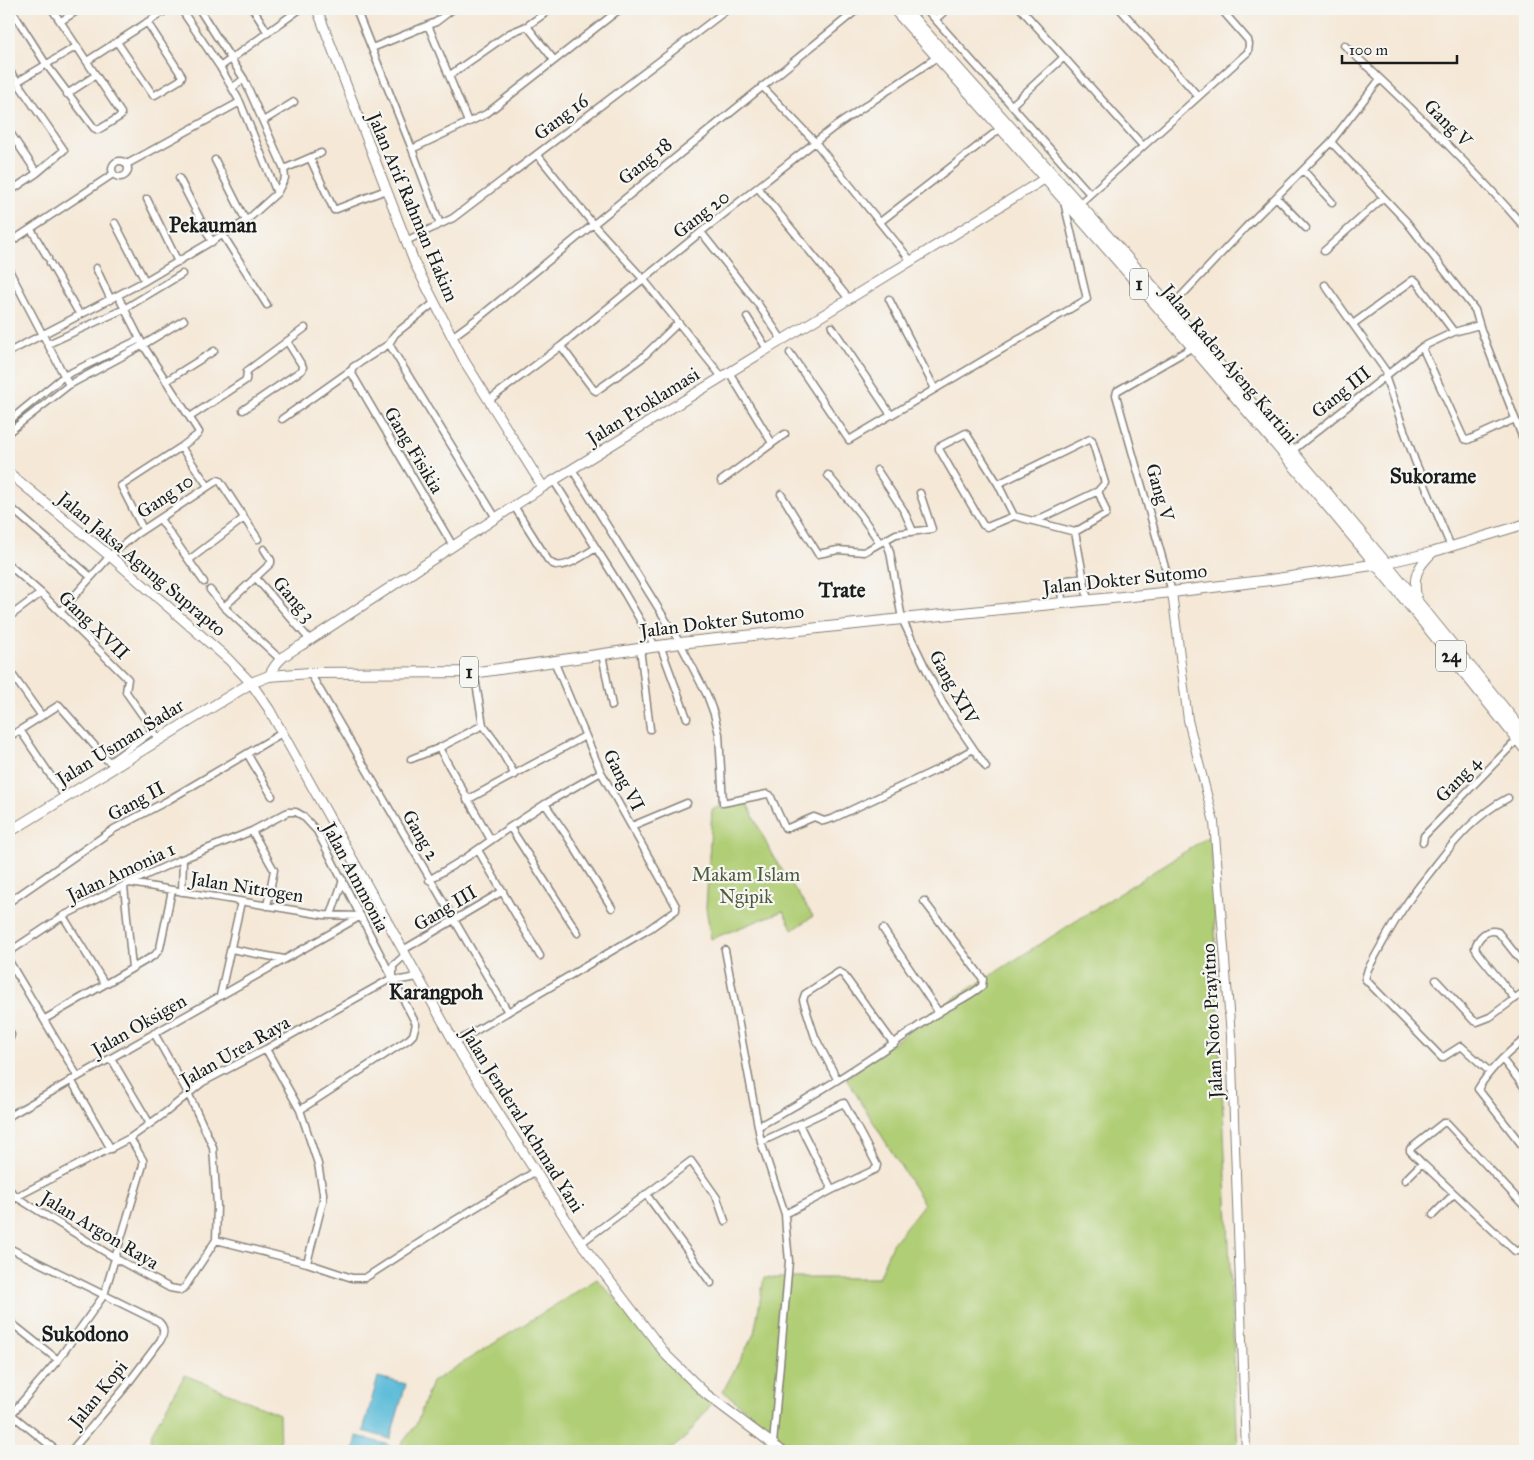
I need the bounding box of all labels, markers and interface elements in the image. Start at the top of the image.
scale bar [1342,32,1456,64]
text: 100 m [1349,41,1389,59]
street label: Gang 16 [529,88,594,146]
street label: Gang V [1419,94,1477,153]
street label: Jalan Arif Rahman Hakim [361,107,463,305]
street label: Gang 18 [613,132,677,190]
street label: Gang 20 [668,185,735,244]
district label: Pekauman [169,212,258,238]
road number: 1 [1130,268,1148,300]
street label: Jalan Raden Ajeng Kartini [1155,278,1303,449]
street label: Gang III [1307,361,1376,424]
street label: Jalan Proklamasi [581,362,704,452]
street label: Gang Fisikia [378,402,449,499]
street label: Gang V [1140,461,1179,524]
district label: Sukorame [1390,463,1477,489]
street label: Gang 10 [132,469,198,524]
street label: Jalan Jaksa Agung Suprapto [51,486,231,642]
street label: Jalan Dokter Sutomo [1040,559,1209,600]
street label: Gang 3 [267,572,320,627]
district label: Trate [818,577,866,603]
street label: Gang XVII [53,586,134,665]
street label: Jalan Dokter Sutomo [637,599,806,644]
road number: 24 [1436,640,1466,671]
street label: Gang XIV [923,646,984,729]
road number: 1 [460,656,478,688]
street label: Jalan Usman Sadar [50,693,189,792]
street label: Gang VI [597,745,650,815]
street label: Gang 4 [1430,751,1487,808]
street label: Gang II [104,776,169,827]
street label: Gang 2 [397,806,445,865]
street label: Jalan Ammonia [316,817,395,937]
street label: Jalan Amonia 1 [62,837,179,909]
park label: Makam Islam Ngipik [692,863,800,909]
street label: Jalan Nitrogen [187,866,305,908]
street label: Gang III [409,880,481,937]
street label: Jalan Noto Prayitno [1196,943,1229,1101]
district label: Karangpoh [389,979,484,1005]
street label: Jalan Oksigen [86,989,191,1063]
street label: Jalan Urea Raya [175,1010,295,1093]
street label: Jalan Jenderal Achmad Yani [455,1022,589,1217]
street label: Jalan Argon Raya [35,1185,164,1276]
district label: Sukodono [42,1321,129,1347]
street label: Jalan Kopi [62,1356,133,1435]

